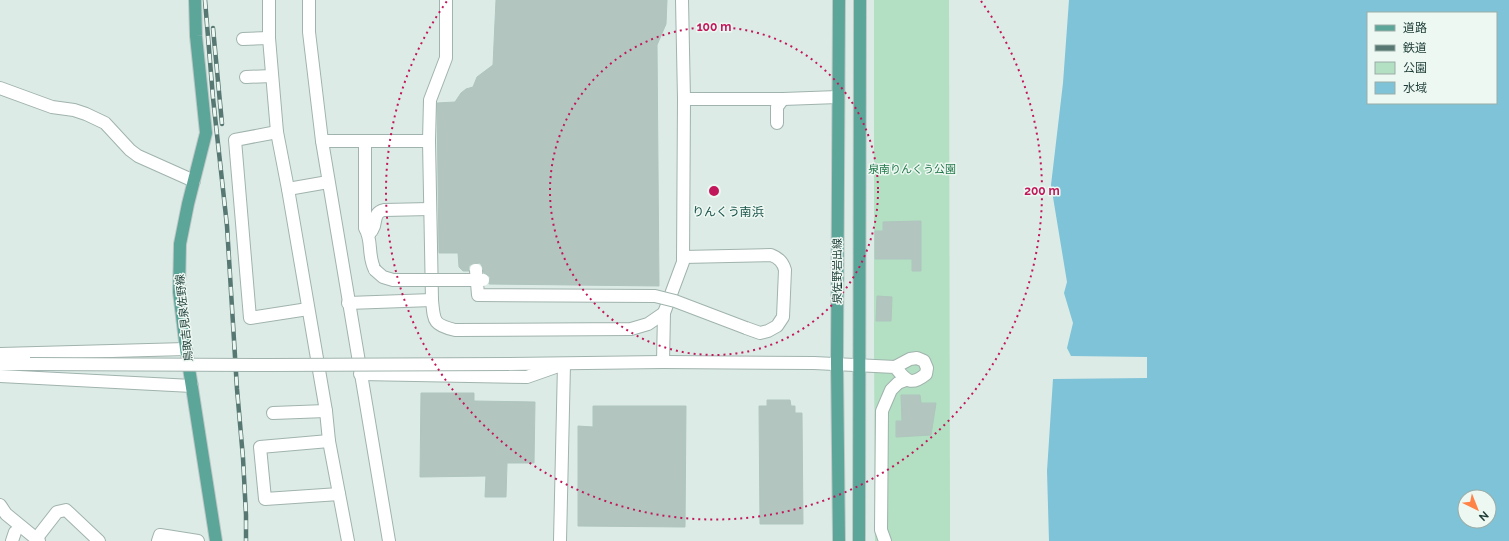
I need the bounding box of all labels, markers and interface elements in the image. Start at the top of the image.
legend [1367,12,1497,104]
text: 100 m [697,20,731,34]
text: 道路 [1403,21,1427,35]
text: 鉄道 [1403,41,1427,55]
text: 公園 [1403,61,1427,75]
text: 水域 [1403,81,1427,95]
park label: 泉南りんくう公園 [868,163,956,176]
centre of rings [707,184,721,198]
text: 200 m [1024,184,1060,198]
district label: りんくう南浜 [692,205,764,219]
street label: 泉佐野岩出線 [831,238,844,304]
street label: 鳥取吉見泉佐野線 [173,274,196,362]
north arrow [1457,489,1497,529]
text: N [1476,508,1491,524]

